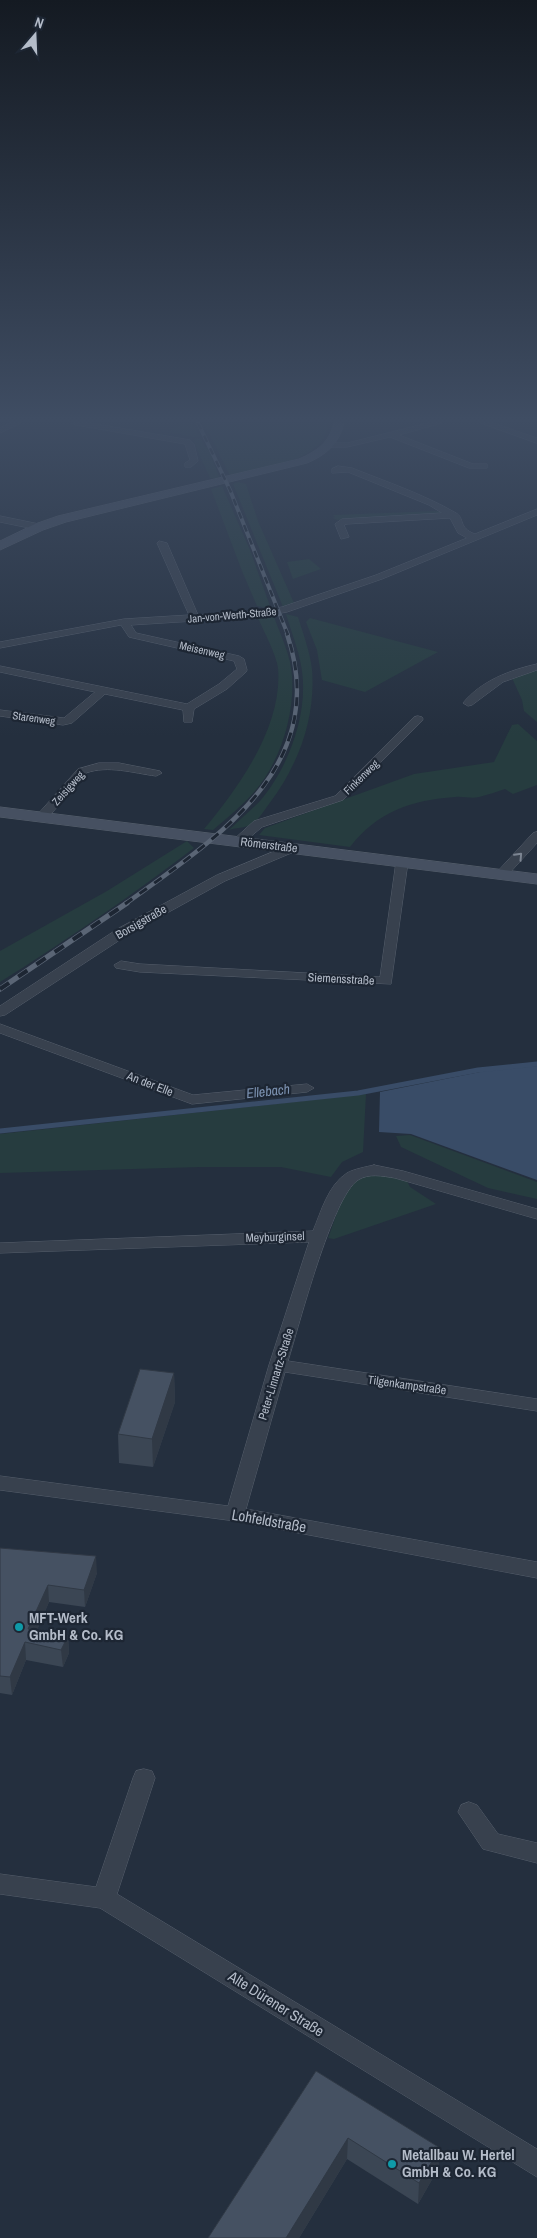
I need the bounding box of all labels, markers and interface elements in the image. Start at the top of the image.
north arrow [10,10,60,60]
text: N [32,13,46,33]
street label: Jan-von-Werth-Straße [187,604,277,626]
street label: Meisenweg [178,638,226,662]
street label: Starenweg [12,708,56,728]
street label: Finkenweg [340,757,382,797]
street label: Zeisigweg [49,768,87,808]
street label: Römerstraße [240,834,298,856]
one-way arrow [513,852,522,861]
street label: Borsigstraße [113,901,169,943]
street label: Siemensstraße [307,969,375,989]
street label: An der Elle [124,1068,175,1100]
water label: Ellebach [245,1080,291,1102]
street label: Meyburginsel [245,1228,305,1246]
street label: Peter-Linnartz-Straße [254,1326,298,1422]
street label: Tilgenkampstraße [367,1372,447,1398]
street label: Lohfeldstraße [230,1504,308,1537]
place label: MFT-Werk GmbH & Co. KG [29,1607,123,1645]
marker: MFT-Werk GmbH & Co. KG [13,1621,25,1633]
street label: Alte Dürener Straße [223,1965,328,2042]
place label: Metallbau W. Hertel GmbH & Co. KG [402,2144,515,2182]
marker: Metallbau W. Hertel GmbH & Co. KG [386,2158,398,2170]

